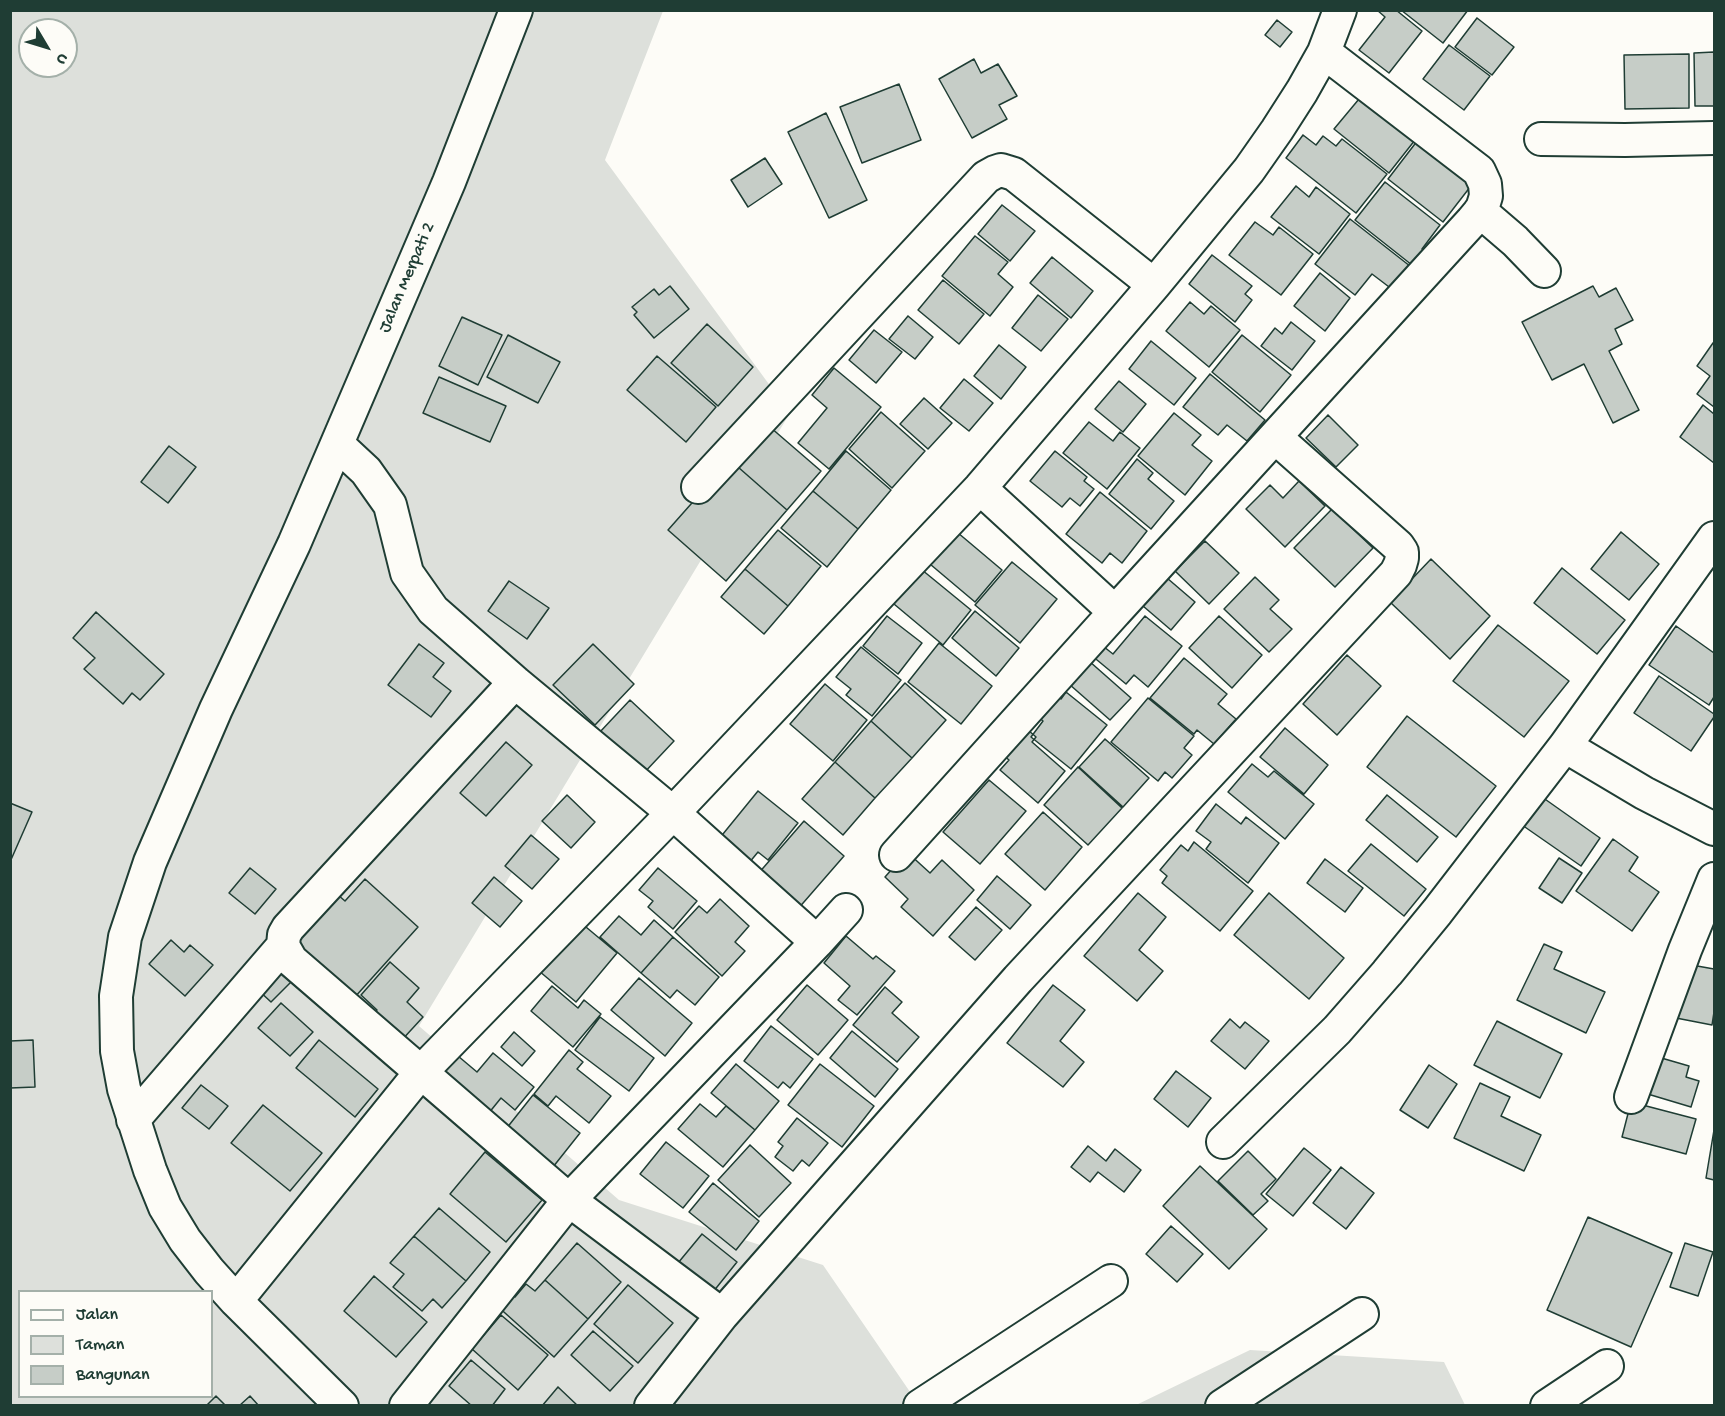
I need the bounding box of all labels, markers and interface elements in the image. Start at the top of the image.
north arrow [18,18,78,78]
text: U [51,49,71,68]
street label: Jalan Merpati 2 [375,220,441,336]
legend [18,1290,213,1398]
text: Jalan [76,1305,118,1326]
text: Taman [76,1335,124,1356]
text: Bangunan [76,1365,150,1386]

